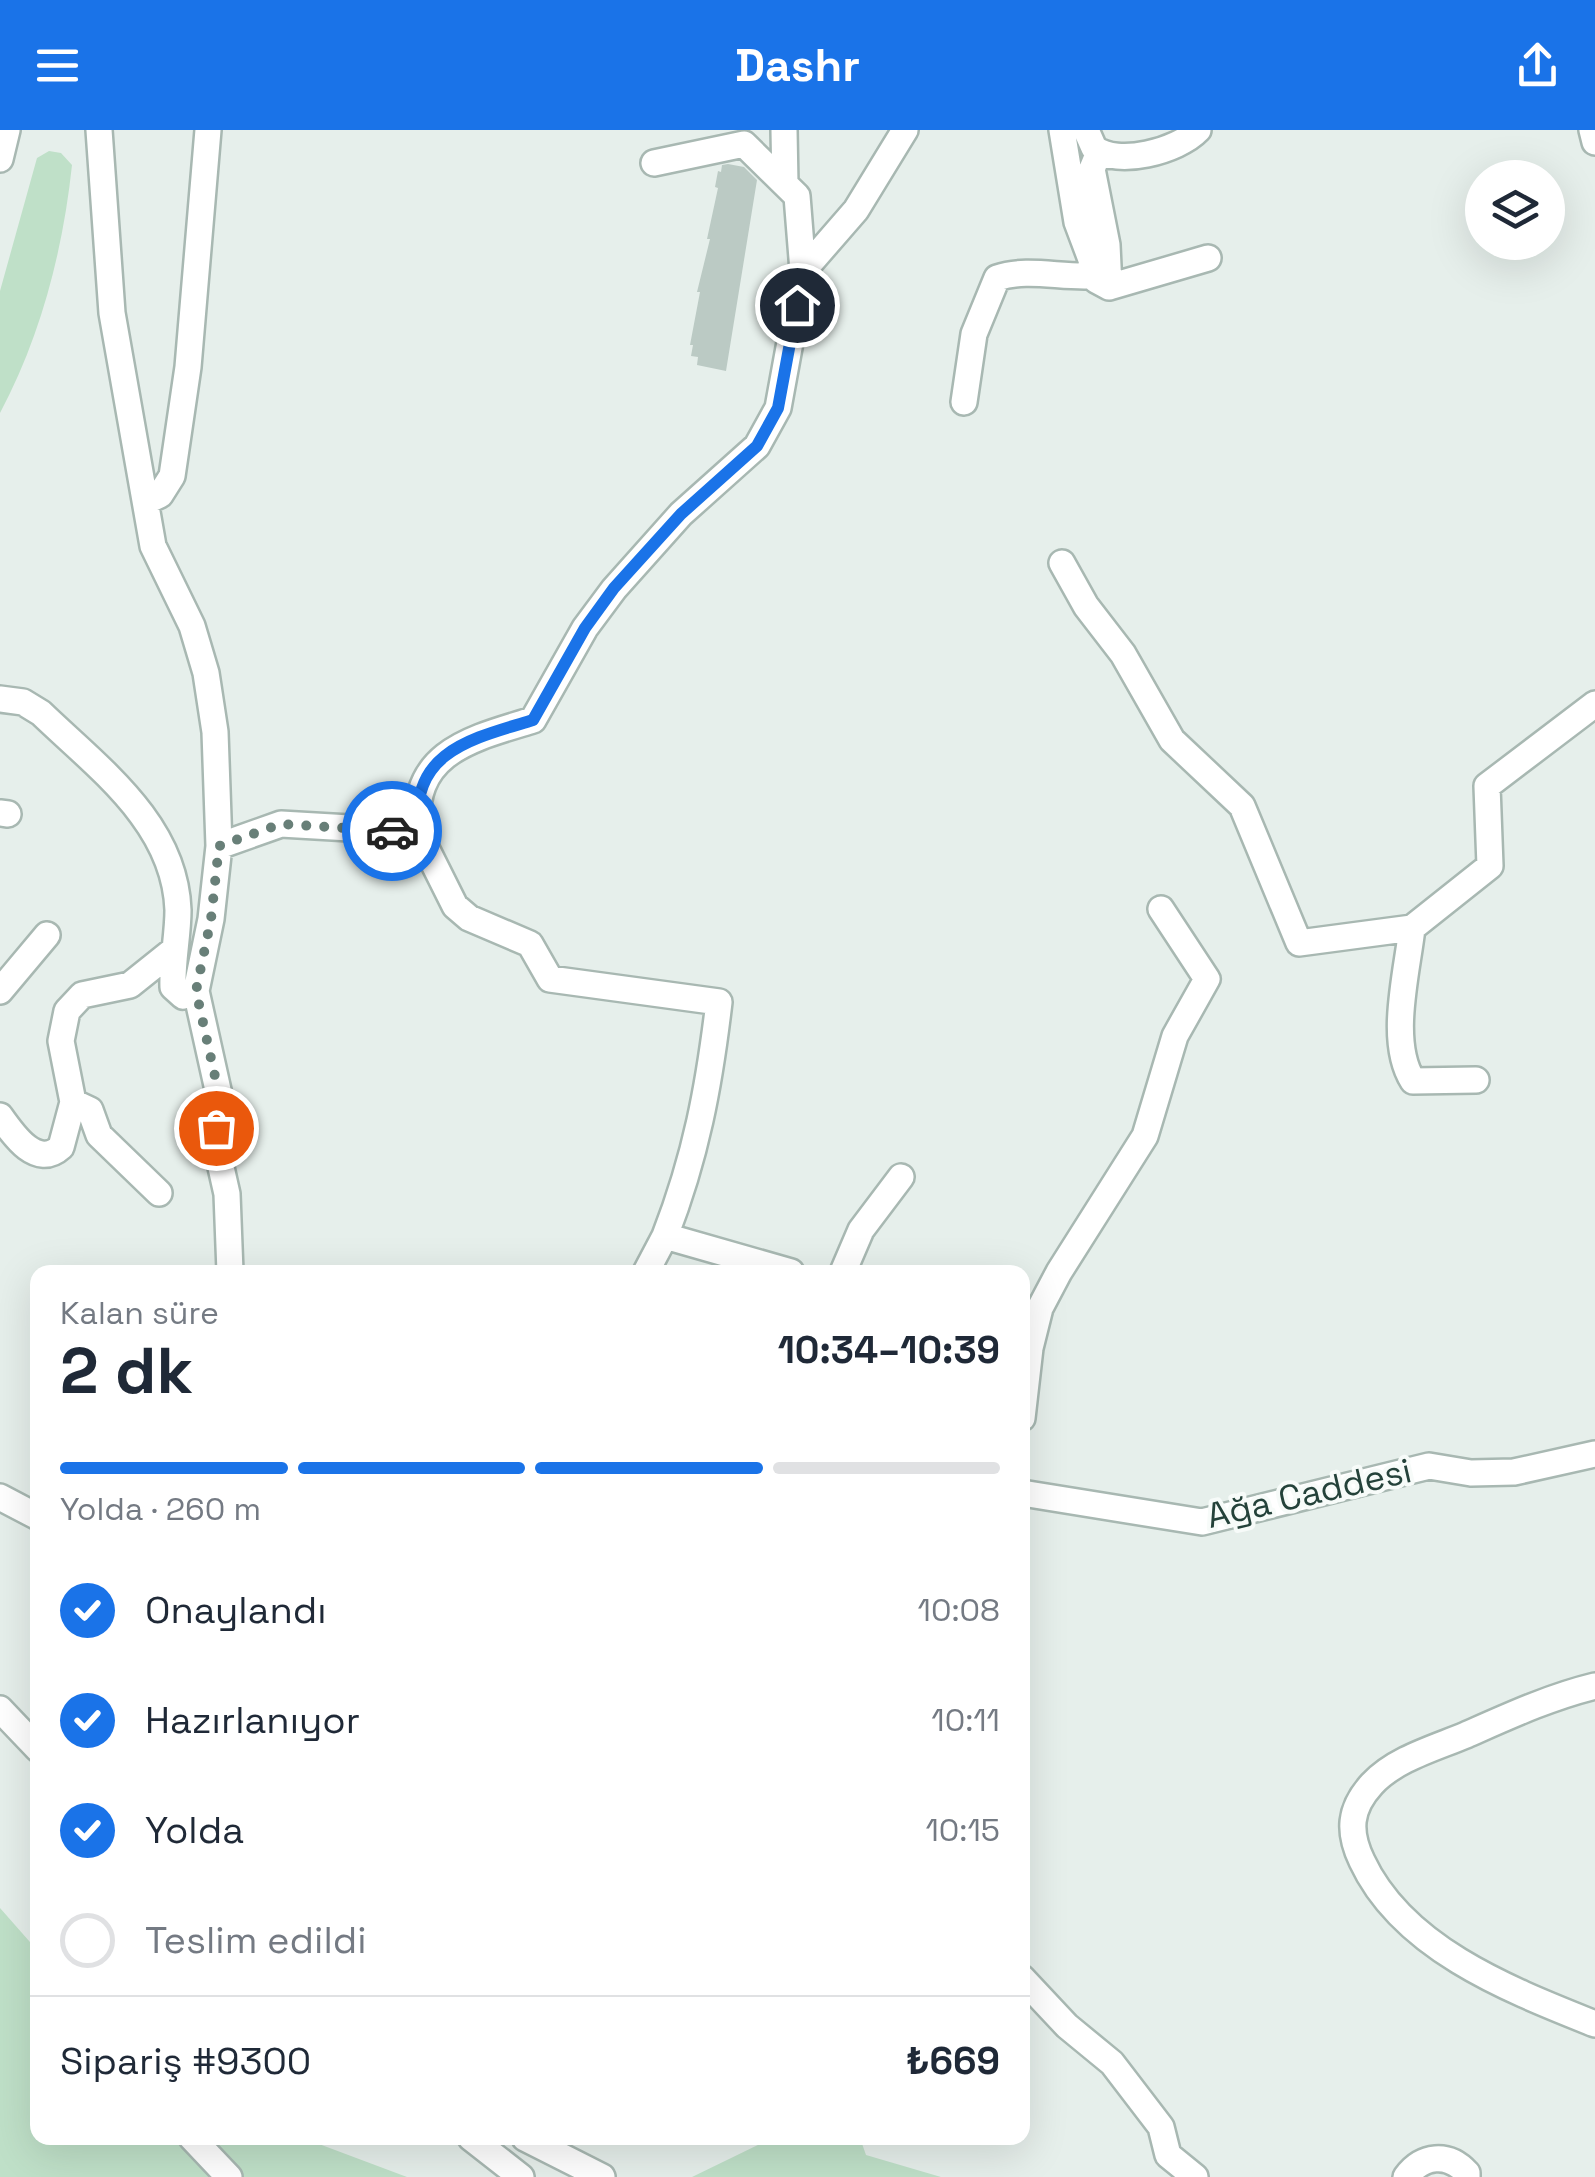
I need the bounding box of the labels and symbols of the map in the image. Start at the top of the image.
pin [755,263,840,348]
courier [342,781,442,881]
pin [174,1086,259,1171]
street label: Ağa Caddesi [1202,1448,1416,1538]

